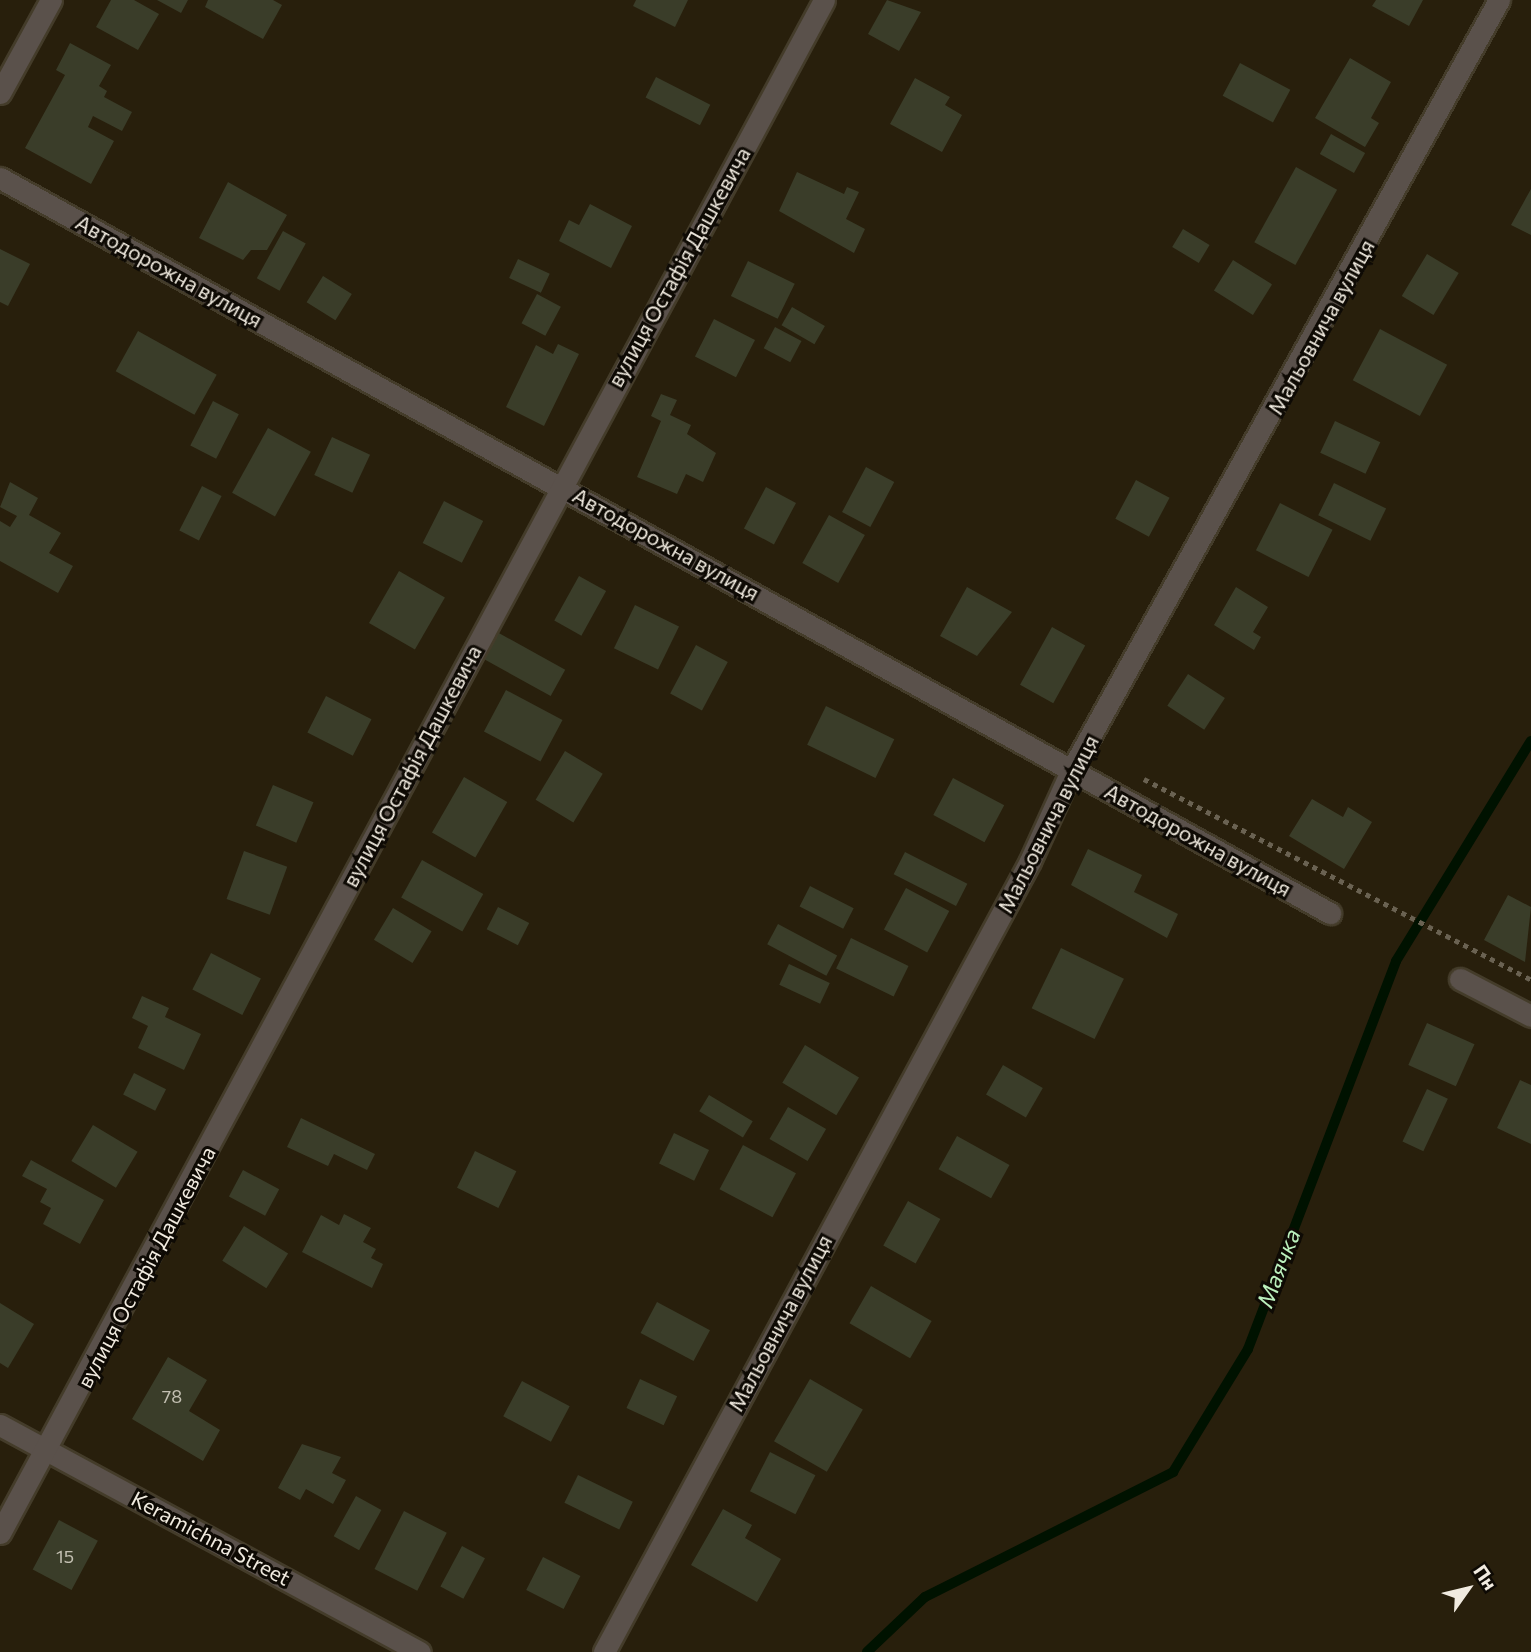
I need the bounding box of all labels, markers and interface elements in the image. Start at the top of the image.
street label: вулиця Остафія Дашкевича [603,143,755,391]
street label: Автодорожна вулиця [71,209,267,333]
street label: Мальовнича вулиця [1262,235,1380,419]
street label: Автодорожна вулиця [568,482,764,606]
street label: вулиця Остафія Дашкевича [338,641,486,891]
street label: Мальовнича вулиця [992,731,1104,917]
street label: Автодорожна вулиця [1100,778,1296,902]
street label: вулиця Остафія Дашкевича [72,1142,220,1392]
water label: Маячка [1250,1225,1306,1311]
street label: Мальовнича вулиця [723,1231,837,1415]
house number: 78 [162,1385,182,1407]
street label: Keramichna Street [127,1486,295,1590]
house number: 15 [56,1545,74,1567]
north arrow [1433,1554,1503,1624]
text: Пн [1469,1560,1502,1594]

